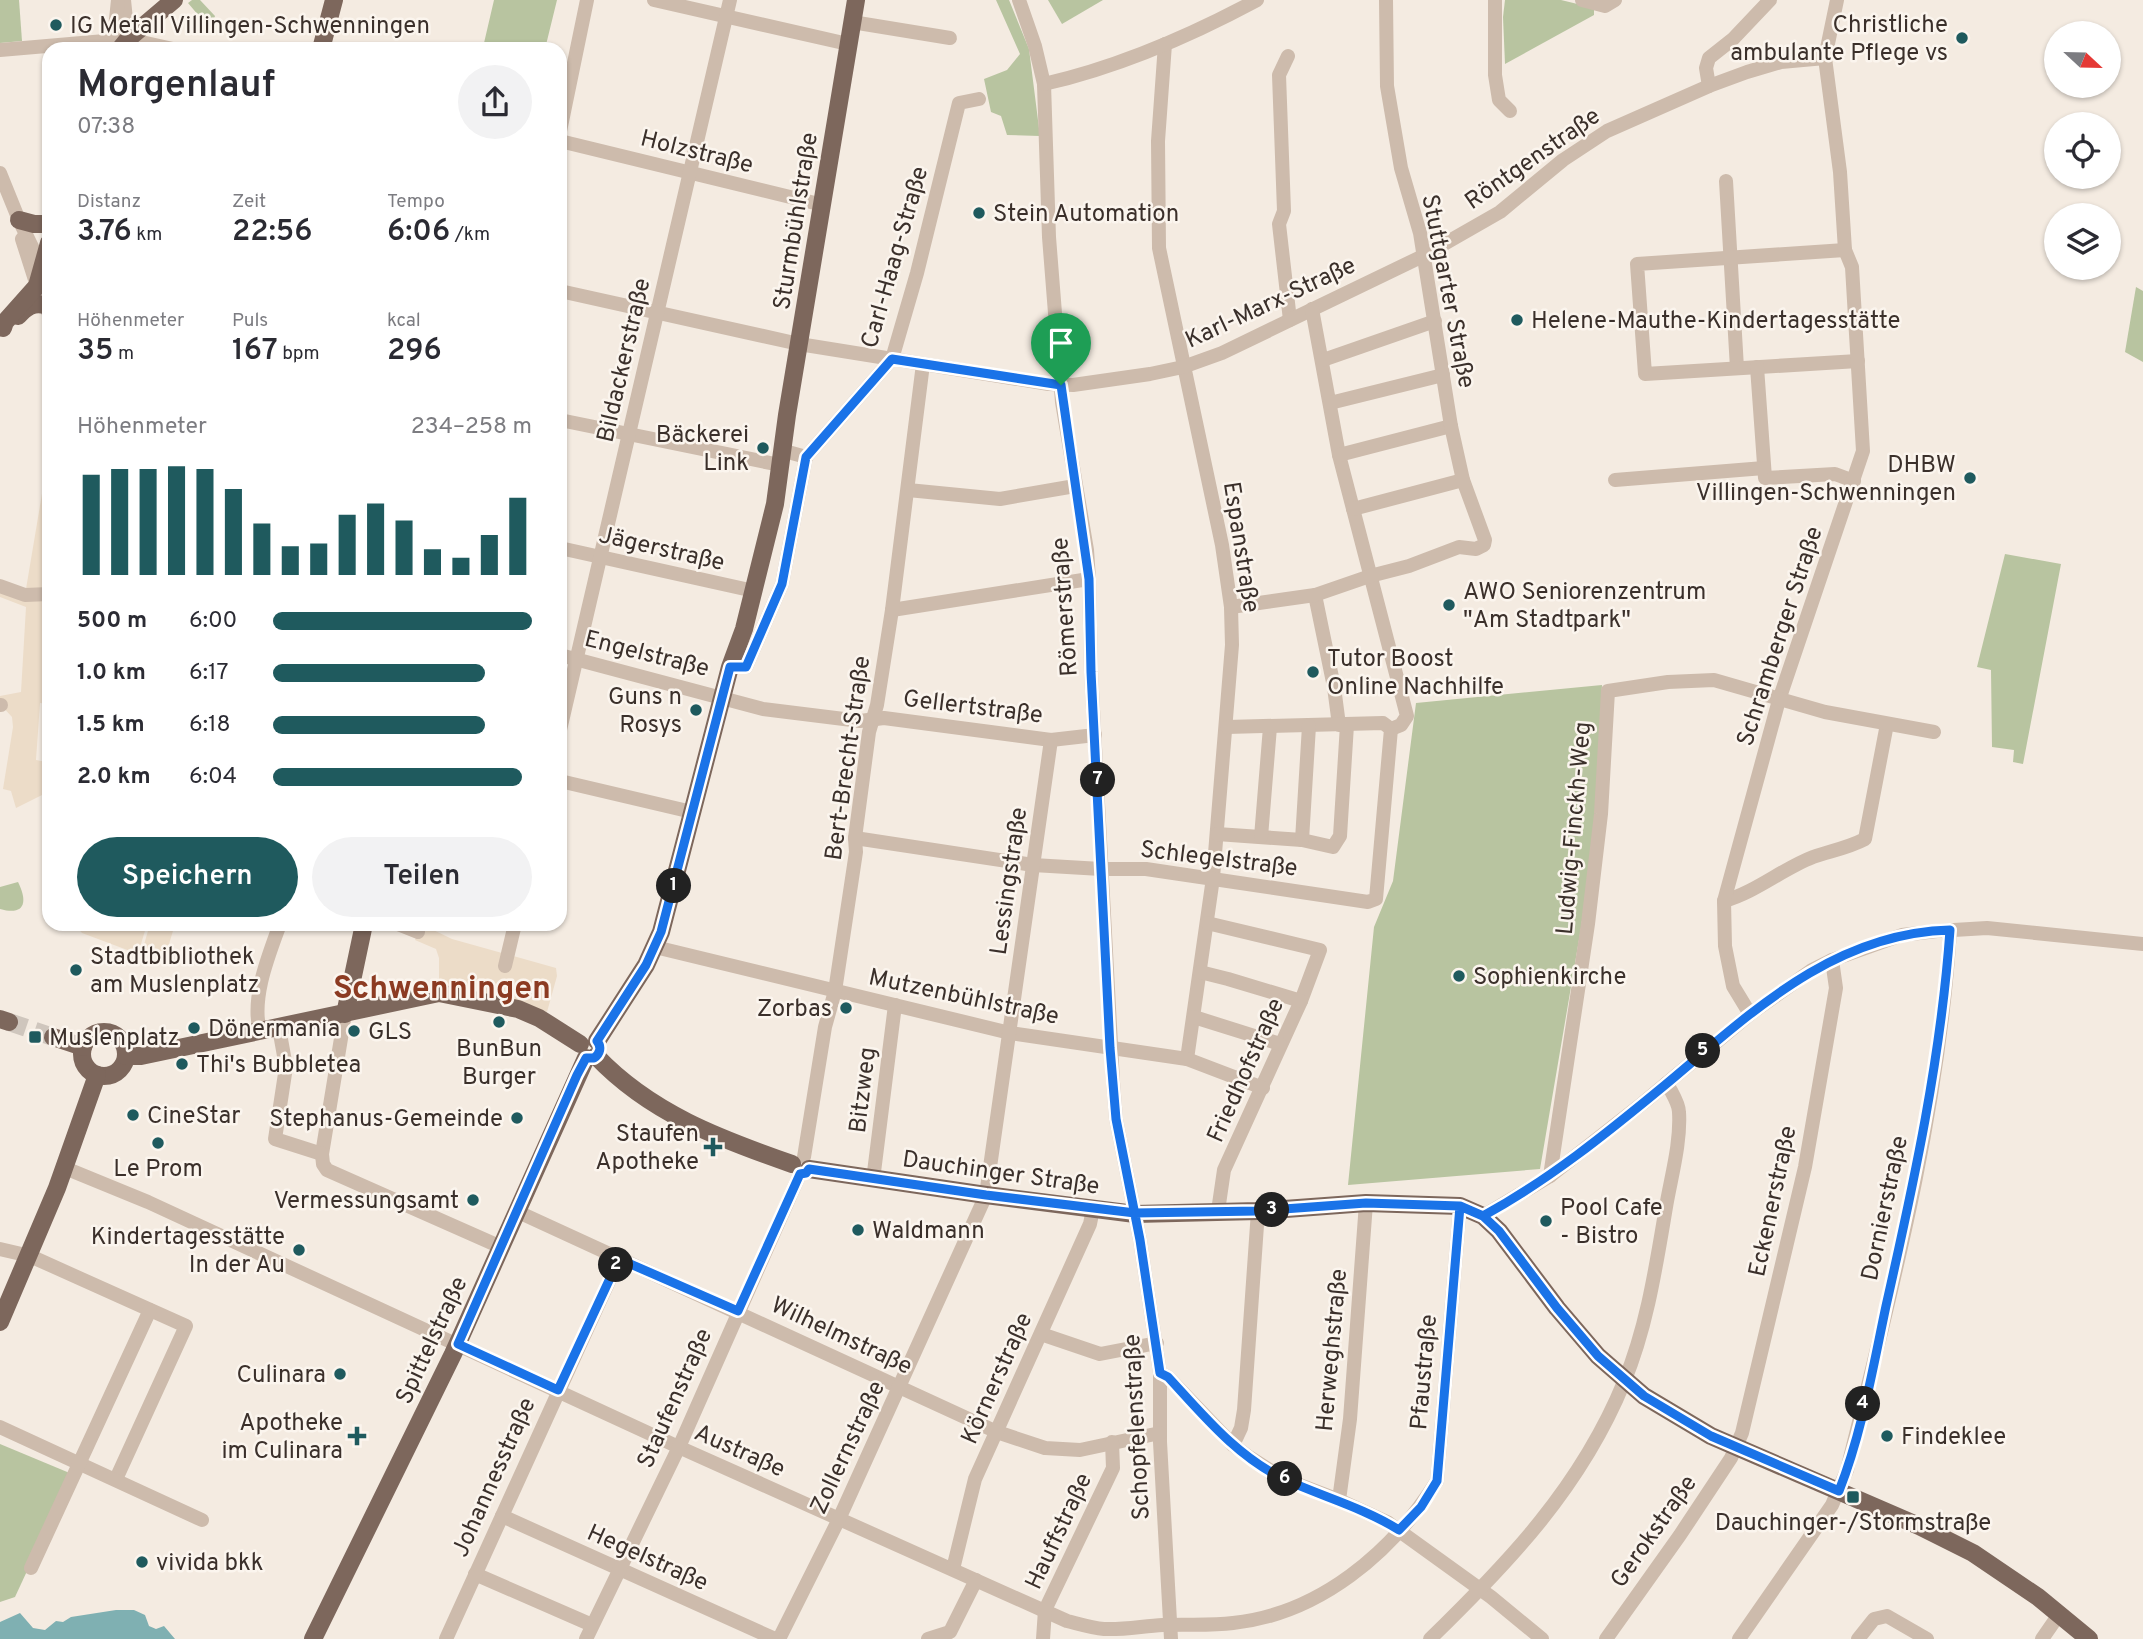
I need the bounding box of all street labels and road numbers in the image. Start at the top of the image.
street label: Röntgenstraße [1460,102,1607,217]
street label: Holzstraße [637,124,756,181]
street label: Sturmbühlstraße [768,130,826,312]
street label: Carl-Haag-Straße [856,163,936,352]
street label: Stuttgarter Straße [1414,192,1481,391]
street label: Karl-Marx-Straße [1181,251,1361,356]
street label: Bildackerstraße [591,275,658,446]
street label: Espanstraße [1215,480,1265,615]
street label: Jägerstraße [596,521,727,579]
street label: Schramberger Straße [1731,523,1831,750]
street label: Römerstraße [1046,536,1086,677]
street label: Engelstraße [581,625,712,685]
street label: Bert-Brecht-Straße [820,654,878,862]
street label: Gellertstraße [901,685,1044,731]
street label: Ludwig-Finckh-Weg [1551,720,1599,936]
street label: Lessingstraße [985,805,1035,957]
street label: Schlegelstraße [1138,835,1299,885]
street label: Mutzenbühlstraße [866,963,1061,1033]
street label: Friedhofstraße [1202,994,1292,1148]
street label: Bitzweg [844,1046,884,1135]
street label: Eckenerstraße [1743,1123,1805,1280]
street label: Dornierstraße [1856,1133,1916,1284]
street label: Dauchinger Straße [900,1145,1101,1203]
street label: Herweghstraße [1311,1267,1355,1433]
street label: Spittelstraße [390,1272,475,1410]
street label: Wilhelmstraße [766,1291,917,1383]
street label: Körnerstraße [955,1308,1040,1449]
street label: Pfaustraße [1405,1313,1445,1431]
street label: Staufenstraße [632,1324,720,1473]
street label: Schopfelenstraße [1118,1333,1158,1521]
street label: Zollernstraße [805,1376,893,1519]
street label: Johannesstraße [446,1393,543,1562]
street label: Austraße [689,1419,789,1485]
street label: Hauffstraße [1020,1469,1100,1595]
street label: Gerokstraße [1605,1470,1704,1594]
street label: Hegelstraße [582,1519,712,1599]

